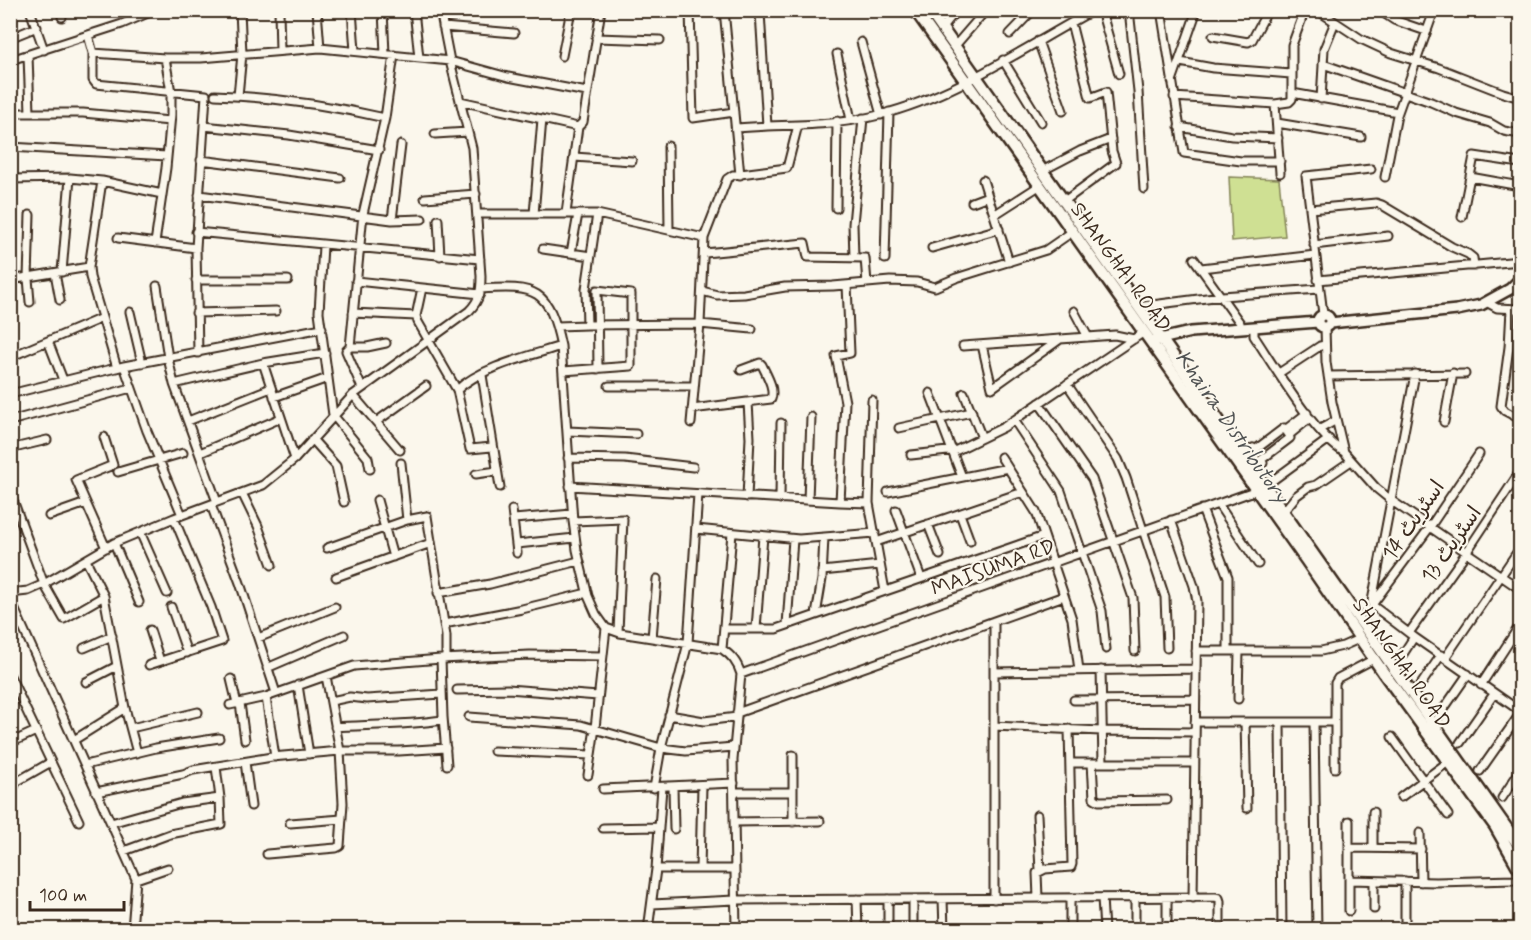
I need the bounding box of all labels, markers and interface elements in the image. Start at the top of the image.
street label: SHANGHAI ROAD [1063,197,1177,338]
water label: Khaira Distributory [1168,345,1296,511]
street label: اسٹریٹ 14 [1376,475,1452,566]
street label: اسٹریٹ 13 [1415,500,1489,589]
street label: MAISUMA RD [927,533,1059,603]
street label: SHANGHAI ROAD [1345,592,1457,735]
scale bar [30,874,124,912]
text: 100 m [39,884,87,908]

